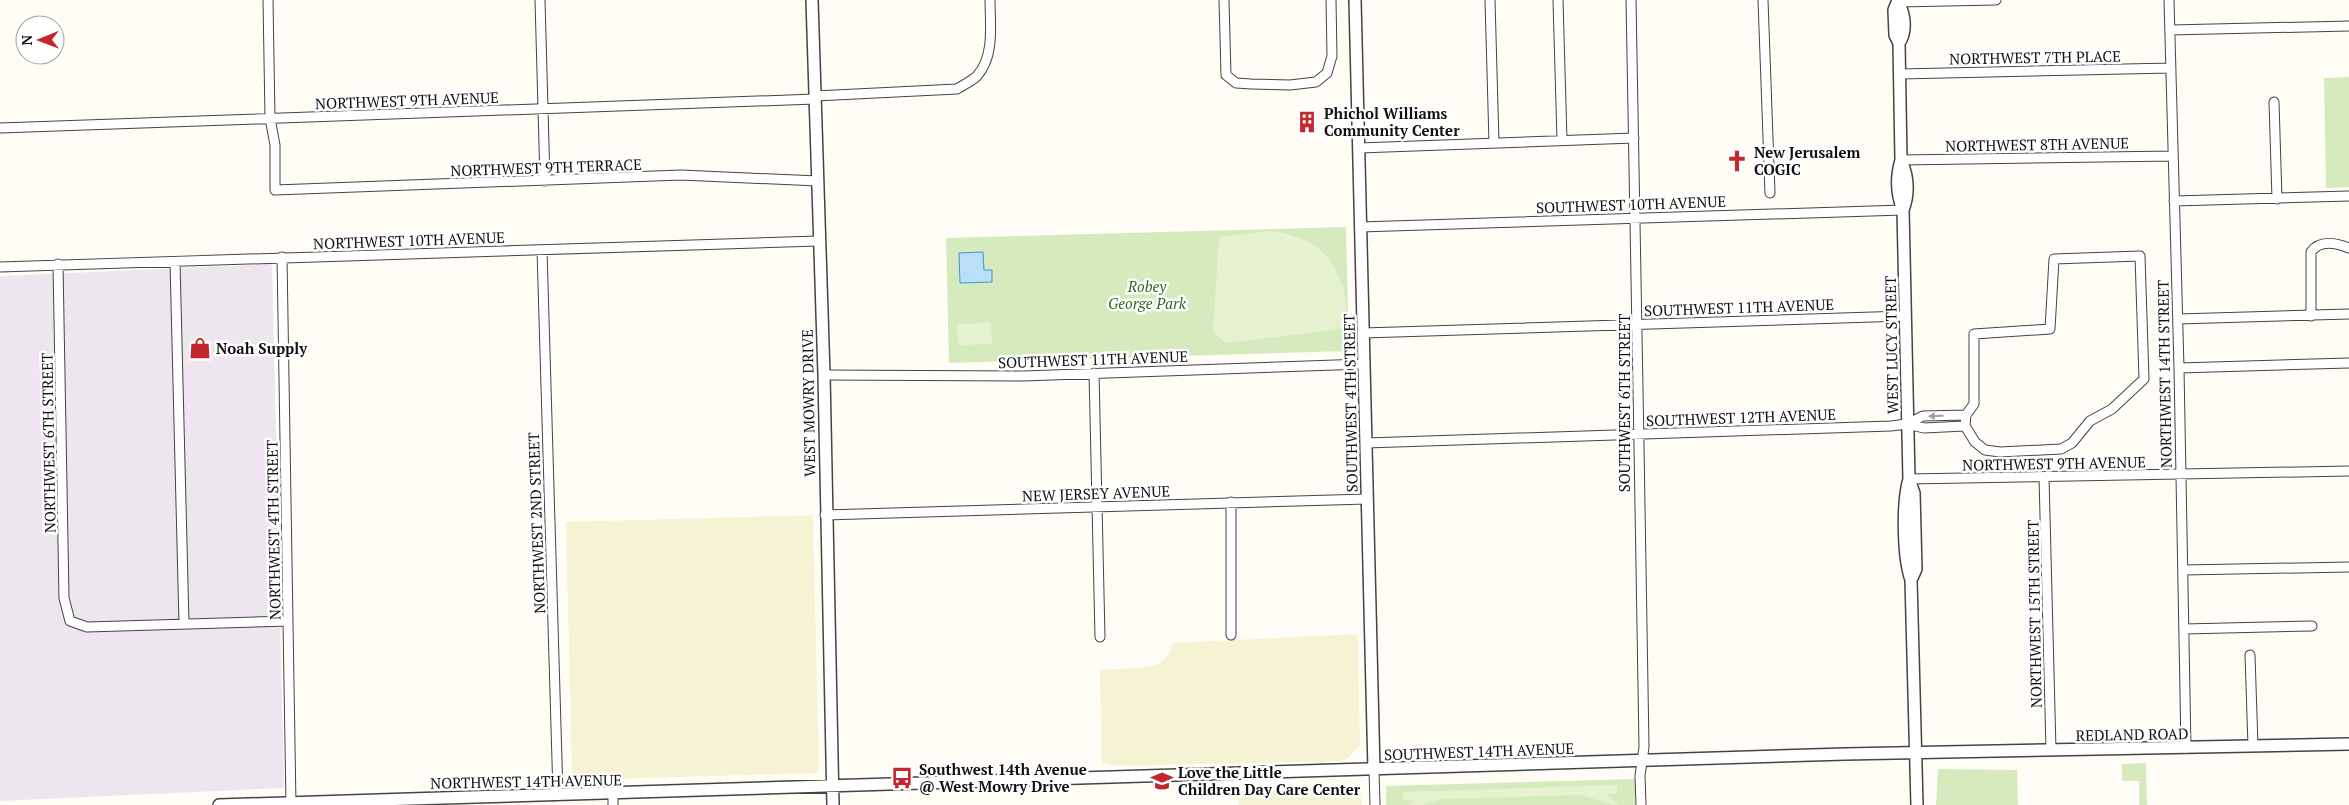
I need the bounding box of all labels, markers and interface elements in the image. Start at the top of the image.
north arrow [15,15,65,65]
text: N [17,34,36,46]
street label: NORTHWEST 7TH PLACE [1949,46,2121,68]
street label: NORTHWEST 9TH AVENUE [315,87,499,113]
place label: Phichol Williams Community Center [1324,103,1460,140]
building icon: Phichol Williams Community Center [1294,109,1320,135]
street label: NORTHWEST 8TH AVENUE [1945,132,2129,156]
place label: New Jerusalem COGIC [1754,142,1861,179]
church icon: New Jerusalem COGIC [1724,148,1750,174]
street label: NORTHWEST 9TH TERRACE [450,154,642,180]
street label: SOUTHWEST 10TH AVENUE [1536,191,1726,217]
street label: NORTHWEST 10TH AVENUE [313,227,505,253]
park label: Robey George Park [1108,276,1187,313]
street label: WEST LUCY STREET [1880,276,1902,414]
street label: NORTHWEST 14TH STREET [2152,280,2176,468]
street label: SOUTHWEST 11TH AVENUE [1644,294,1834,320]
street label: SOUTHWEST 4TH STREET [1338,314,1362,492]
street label: SOUTHWEST 6TH STREET [1614,314,1634,492]
street label: WEST MOWRY DRIVE [797,329,819,477]
shop icon: Noah Supply [187,335,213,361]
place label: Noah Supply [216,338,308,358]
street label: SOUTHWEST 11TH AVENUE [998,346,1188,372]
street label: NORTHWEST 6TH STREET [36,353,60,533]
street label: SOUTHWEST 12TH AVENUE [1646,404,1836,430]
one-way arrow [1928,412,1944,420]
street label: NORTHWEST 2ND STREET [523,432,549,614]
street label: NORTHWEST 4TH STREET [261,440,285,620]
street label: NORTHWEST 9TH AVENUE [1962,451,2146,475]
street label: NEW JERSEY AVENUE [1022,480,1170,506]
street label: NORTHWEST 15TH STREET [2022,520,2046,708]
street label: REDLAND ROAD [2075,723,2189,745]
street label: SOUTHWEST 14TH AVENUE [1384,738,1574,764]
place label: Southwest 14th Avenue @ West Mowry Drive [919,759,1087,796]
place label: Love the Little Children Day Care Center [1178,762,1361,799]
bus stop icon: Southwest 14th Avenue @ West Mowry Drive [889,765,915,791]
school or university icon: Love the Little Children Day Care Center [1149,768,1175,794]
street label: NORTHWEST 14TH AVENUE [430,769,622,793]

